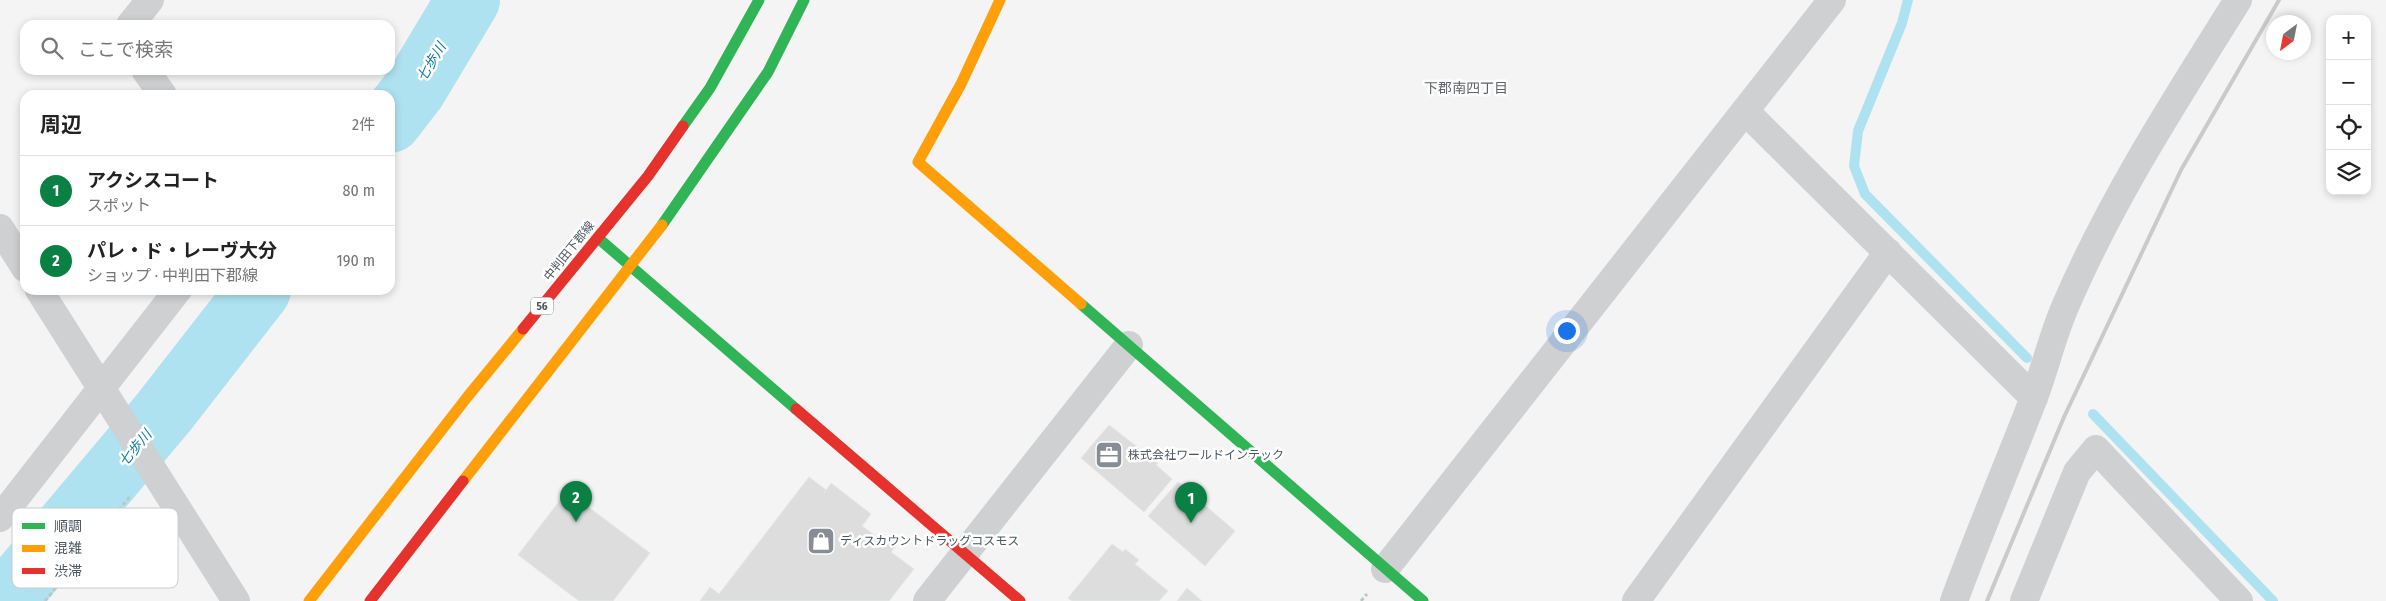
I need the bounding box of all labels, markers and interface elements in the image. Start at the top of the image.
north arrow [2266,15,2311,60]
map controls [2326,15,2371,195]
button: + [2326,15,2371,60]
search box [20,20,395,75]
icon: search [38,34,66,62]
text: ここで検索 [78,38,173,61]
water label: 七歩川 [413,38,451,85]
button: − [2326,60,2371,105]
district label: 下郡南四丁目 [1424,80,1508,97]
button: locate [2326,105,2371,150]
text: 周辺 [40,112,82,138]
text: 2件 [352,115,375,134]
button: layers [2326,150,2371,195]
text: アクシスコート [87,169,219,192]
text: 1 [53,181,59,200]
text: 80 m [343,181,375,200]
text: スポット [87,196,151,215]
street label: 中判田下郡線 [541,219,597,283]
text: パレ・ド・レーヴ大分 [87,239,277,262]
text: 2 [52,251,60,270]
text: 190 m [337,251,375,270]
text: ショップ · 中判田下郡線 [87,266,258,285]
road number: 56 [531,298,553,314]
your location [1554,318,1580,344]
water label: 七歩川 [115,425,157,470]
office icon: 株式会社ワールドインテック [1094,440,1124,470]
place label: 株式会社ワールドインテック [1128,448,1284,462]
pin: 2 [560,481,592,522]
pin: 1 [1175,482,1207,523]
legend [12,508,178,588]
text: 順調 [54,518,82,535]
shop icon: ディスカウントドラッグコスモス [806,526,836,556]
place label: ディスカウントドラッグコスモス [840,534,1019,548]
text: 混雑 [54,540,82,557]
text: 渋滞 [54,563,82,580]

